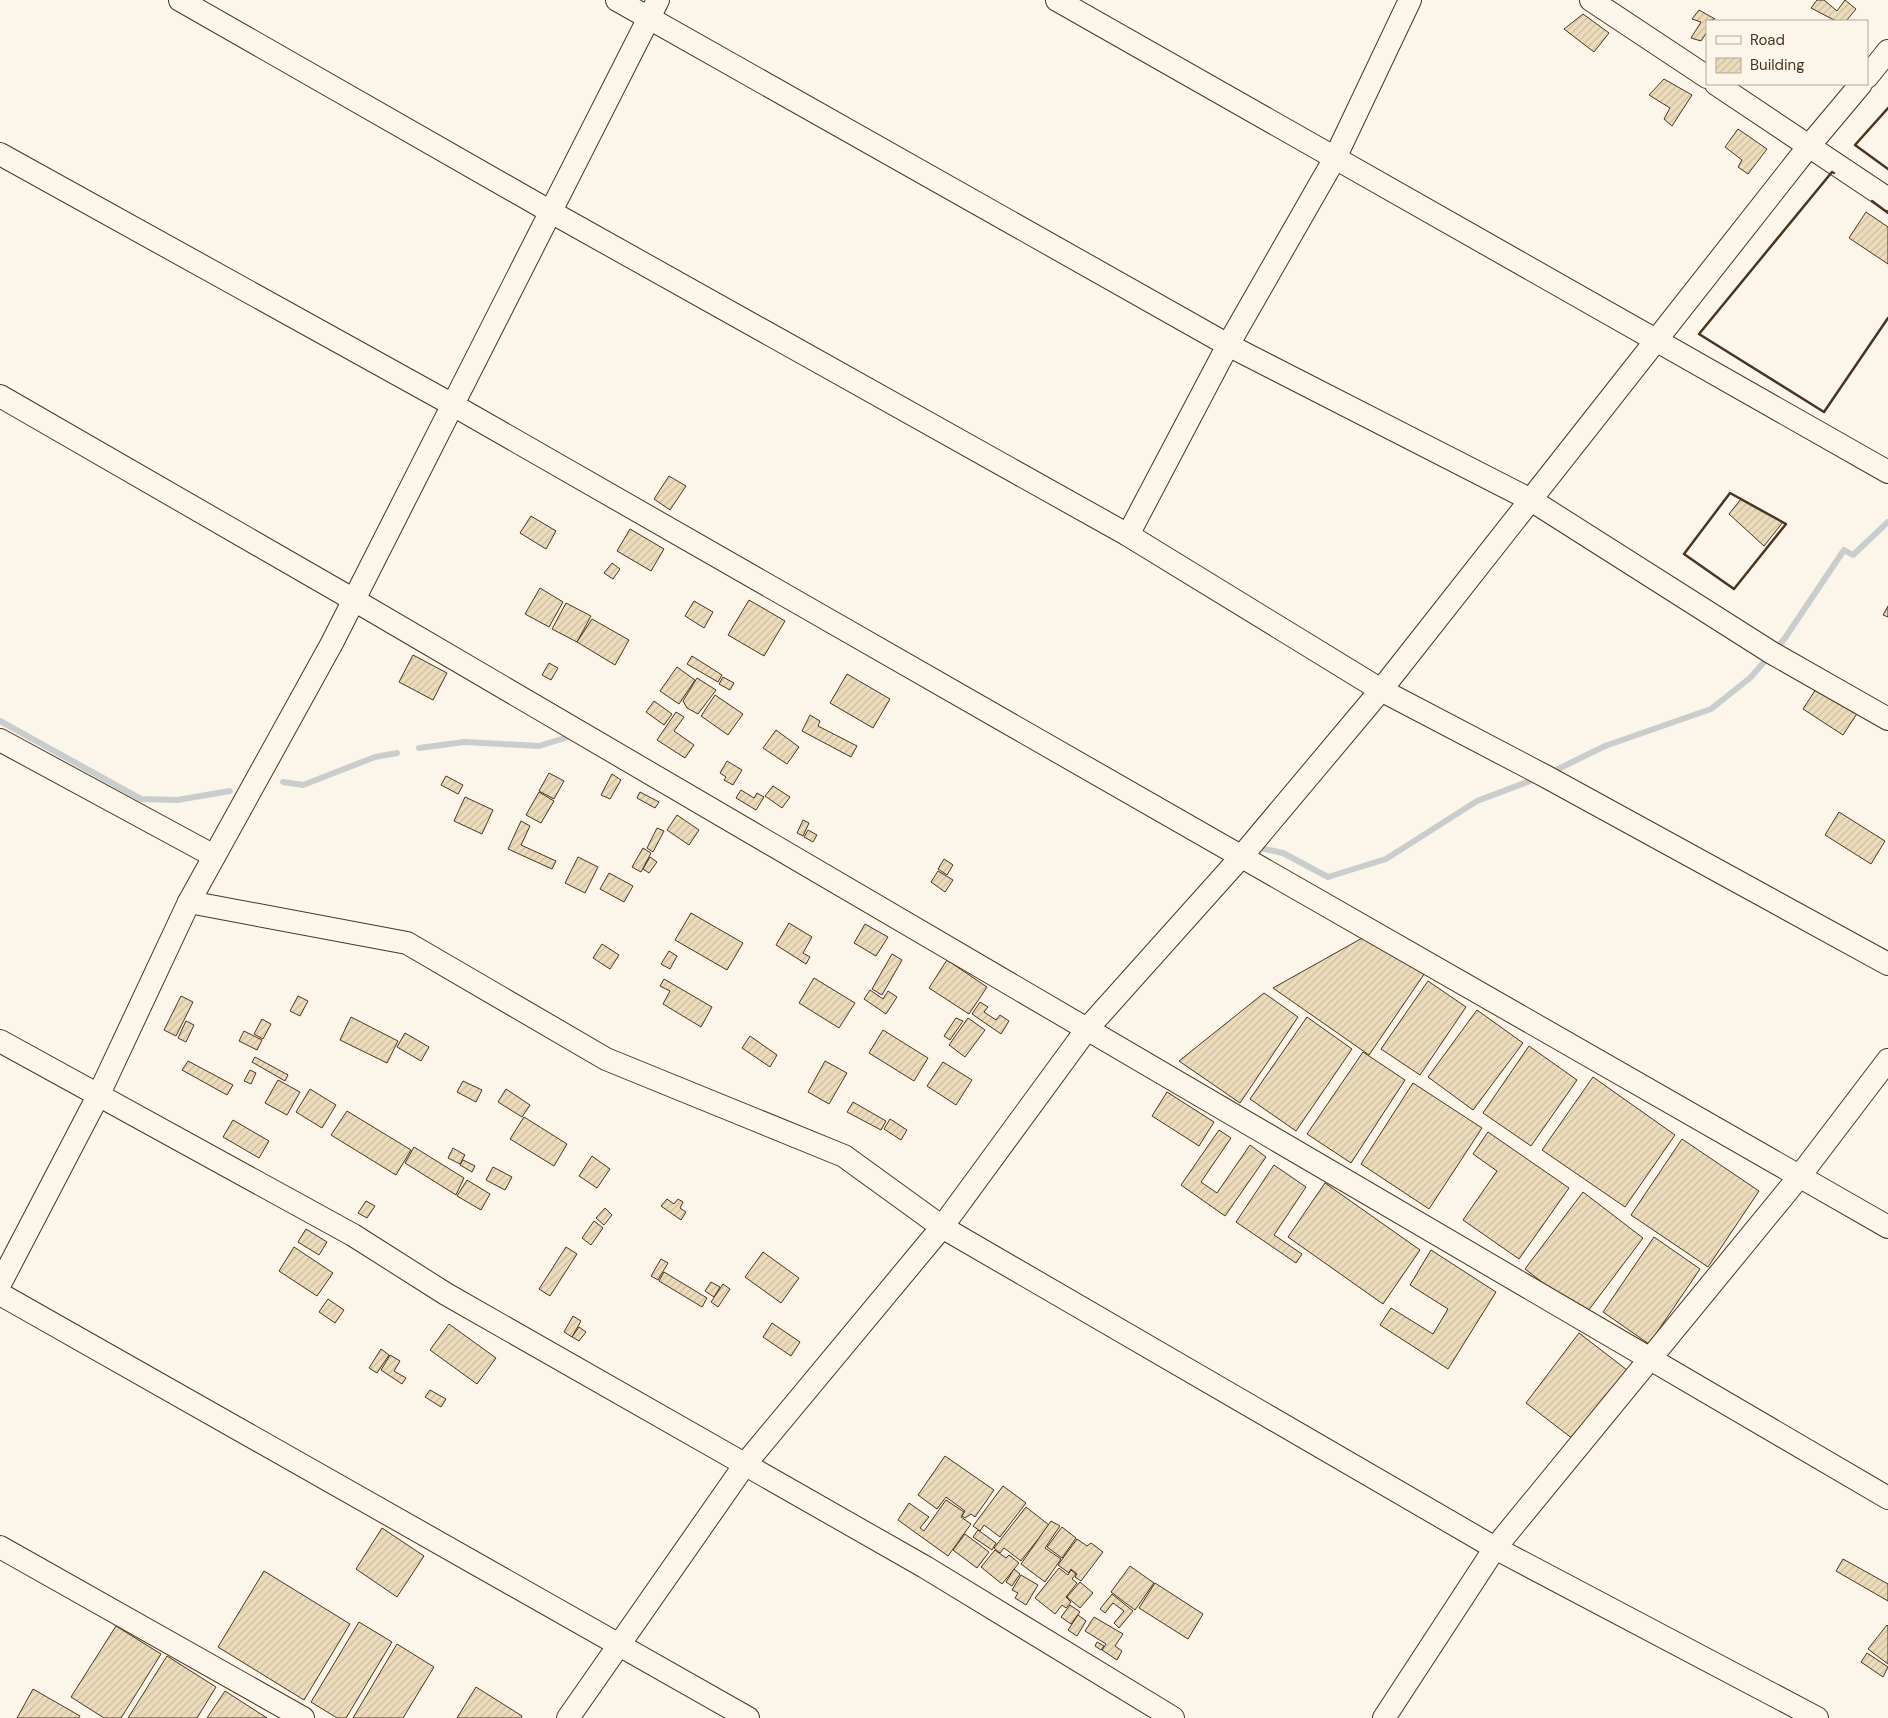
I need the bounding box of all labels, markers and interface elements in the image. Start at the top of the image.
legend [1706,20,1868,85]
text: Road [1750,30,1785,50]
text: Building [1750,55,1805,75]

